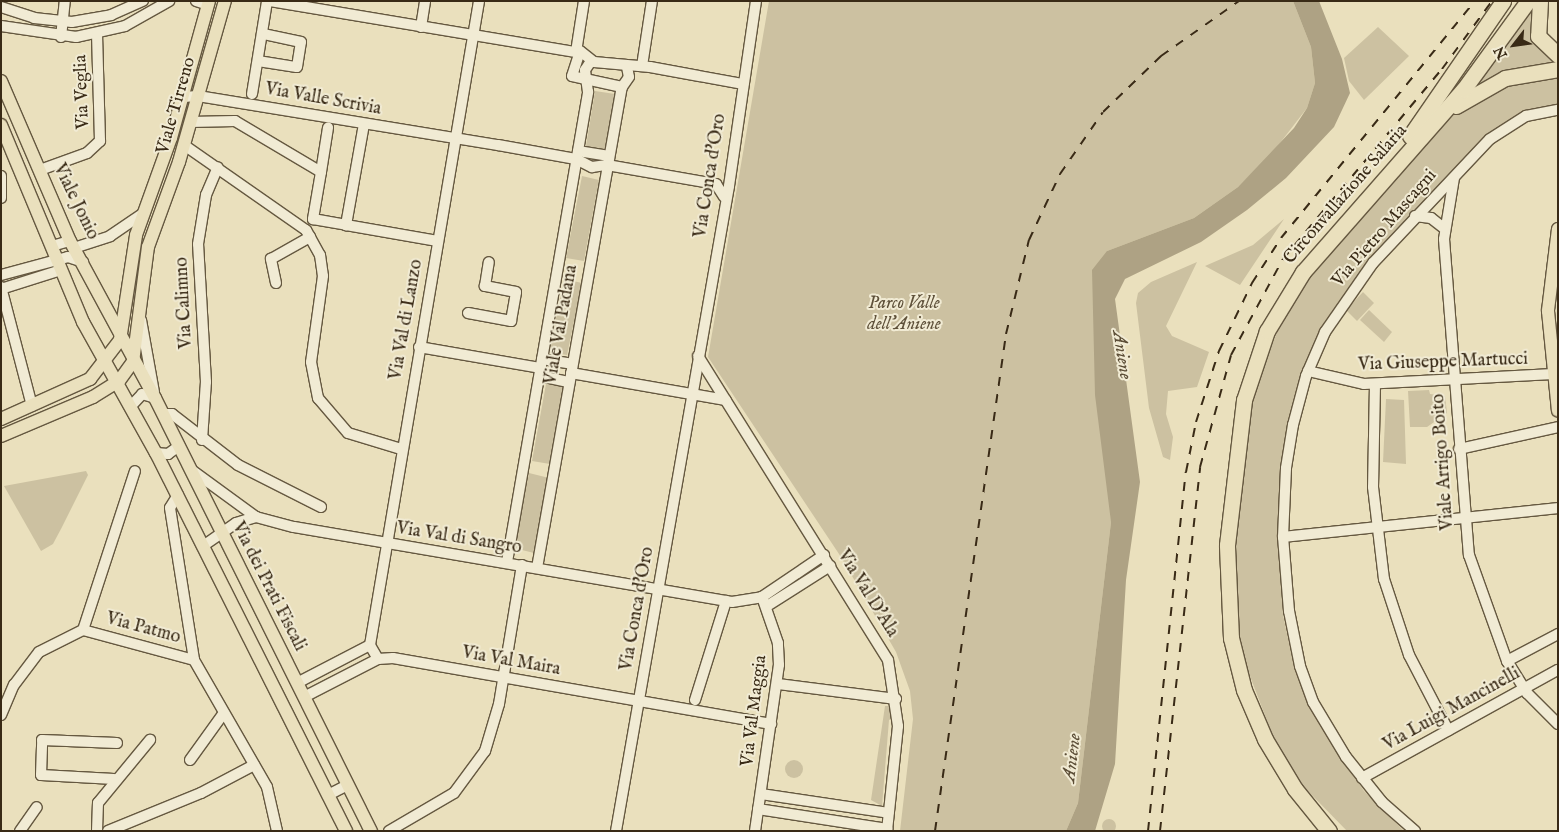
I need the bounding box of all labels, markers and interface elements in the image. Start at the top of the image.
north arrow [1489,20,1539,70]
text: N [1490,43,1512,62]
street label: Via Veglia [71,54,95,130]
street label: Viale Tirreno [153,55,201,157]
street label: Via Valle Scrivia [263,79,383,121]
street label: Via Conca d'Oro [691,112,731,240]
street label: Circonvallazione Salaria [1280,121,1412,269]
street label: Viale Jonio [47,160,103,244]
street label: Via Pietro Mascagni [1328,166,1442,292]
street label: Via Calimno [172,257,198,349]
street label: Via Val di Lanzo [386,258,428,382]
street label: Viale Val Padana [541,263,583,387]
park label: Parco Valle dell'Aniene [867,294,941,336]
water label: Aniene [1106,329,1136,381]
street label: Via Giuseppe Martucci [1358,349,1528,377]
street label: Viale Arrigo Boito [1428,393,1460,531]
street label: Via Val di Sangro [395,518,523,560]
street label: Via dei Prati Fiscali [226,519,310,655]
street label: Via Conca d'Oro [616,545,660,673]
street label: Via Val D'Ala [832,546,902,642]
street label: Via Patmo [103,609,183,649]
street label: Via Val Maira [460,643,562,681]
street label: Via Val Maggia [737,654,773,768]
street label: Via Luigi Mancinelli [1380,663,1524,757]
water label: Aniene [1059,732,1087,784]

